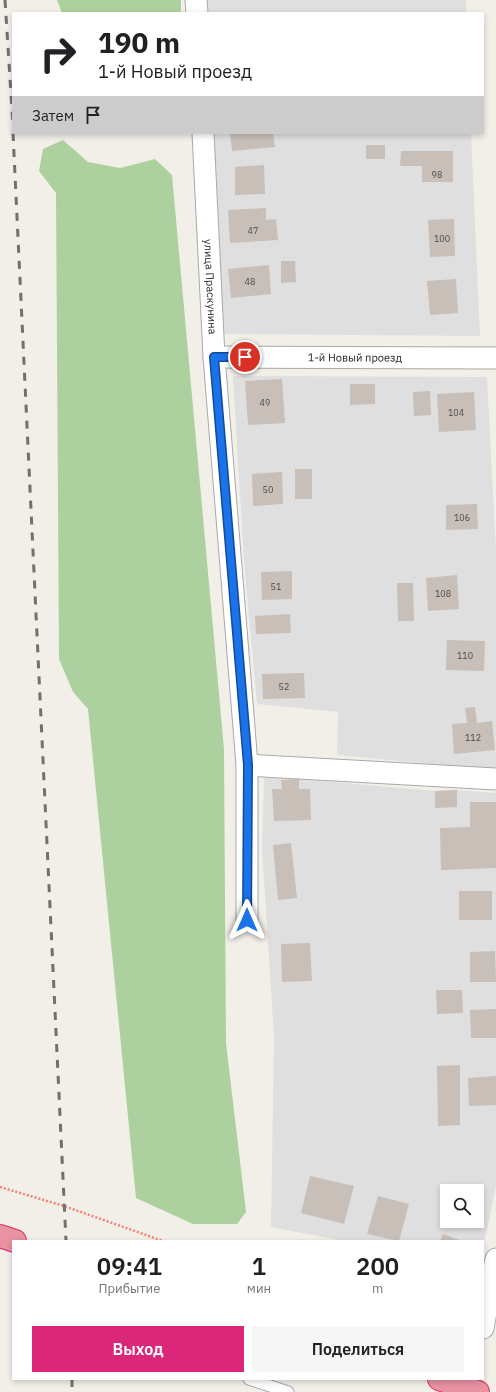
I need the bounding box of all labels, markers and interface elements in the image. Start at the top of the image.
text: 190 m [98,24,180,61]
icon: right [32,28,84,80]
text: 1-й Новый проезд [98,60,252,83]
icon: arrive [82,104,104,126]
text: Затем [32,106,74,125]
house number: 98 [432,169,442,180]
house number: 47 [248,225,258,236]
house number: 100 [434,233,450,244]
street label: улица Праскунина [201,239,220,335]
house number: 48 [245,276,255,287]
pin [228,340,262,374]
icon: arrive [234,346,256,368]
street label: 1-й Новый проезд [308,350,403,365]
house number: 49 [260,397,270,408]
house number: 104 [448,407,464,418]
house number: 50 [263,484,273,495]
house number: 106 [454,512,470,523]
house number: 51 [271,581,281,592]
house number: 108 [435,588,451,599]
house number: 110 [457,650,473,661]
house number: 52 [279,681,289,692]
house number: 112 [465,732,481,743]
position arrow [226,899,268,941]
map controls [440,1184,484,1228]
button: search [440,1184,484,1228]
text: 09:41 [97,1250,162,1282]
text: 1 [252,1250,266,1282]
text: 200 [356,1250,399,1282]
text: Прибытие [99,1280,160,1297]
text: мин [247,1280,271,1297]
text: m [372,1280,383,1297]
button: Выход [32,1326,244,1372]
button: Поделиться [252,1326,464,1372]

